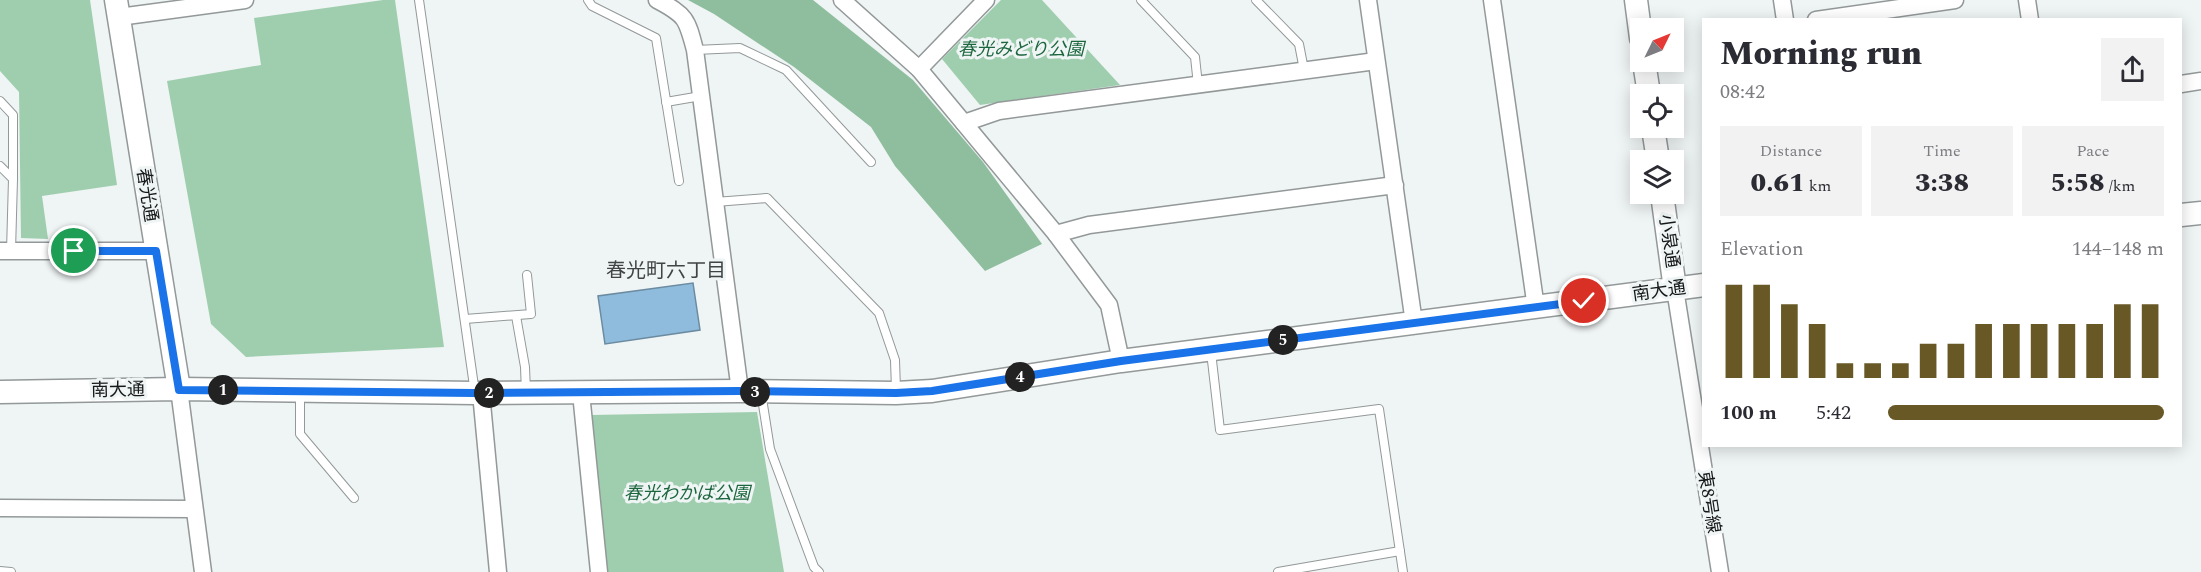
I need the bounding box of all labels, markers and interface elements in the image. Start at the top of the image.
north arrow [1630,18,1684,72]
map controls [1630,18,1684,204]
text: Morning run [1720,29,1922,79]
park label: 春光みどり公園 [958,36,1087,63]
button: share [2101,38,2164,101]
text: 08:42 [1720,77,1765,107]
button: locate [1630,84,1684,138]
text: Distance [1760,139,1822,163]
text: Time [1923,139,1961,163]
text: Pace [2076,139,2110,163]
button: layers [1630,150,1684,204]
text: 0.61 [1751,163,1805,203]
text: 3:38 [1915,163,1969,203]
text: 5:58 [2051,163,2105,203]
street label: 春光通 [129,166,165,224]
text: km [1805,174,1831,198]
text: /km [2105,174,2135,198]
street label: 小泉通 [1652,212,1686,270]
pin [48,225,99,276]
icon: arrive [57,234,90,267]
text: Elevation [1720,234,1804,264]
text: 144–148 m [2072,234,2164,264]
district label: 春光町六丁目 [606,256,726,286]
street label: 南大通 [1630,274,1688,308]
pin [1558,275,1609,326]
icon: check [1567,284,1600,317]
pin: 5 [1268,325,1298,355]
text: 5 [1279,328,1287,352]
pin: 4 [1005,362,1035,392]
text: 4 [1016,365,1024,389]
pin: 1 [208,375,238,405]
street label: 南大通 [91,376,145,404]
pin: 3 [740,377,770,407]
text: 1 [219,378,227,402]
pin: 2 [474,378,504,408]
text: 3 [751,380,759,404]
text: 2 [485,381,493,405]
text: 100 m [1720,398,1777,428]
text: 5:42 [1816,398,1851,428]
street label: 東8号線 [1691,469,1727,535]
park label: 春光わかば公園 [624,480,753,507]

